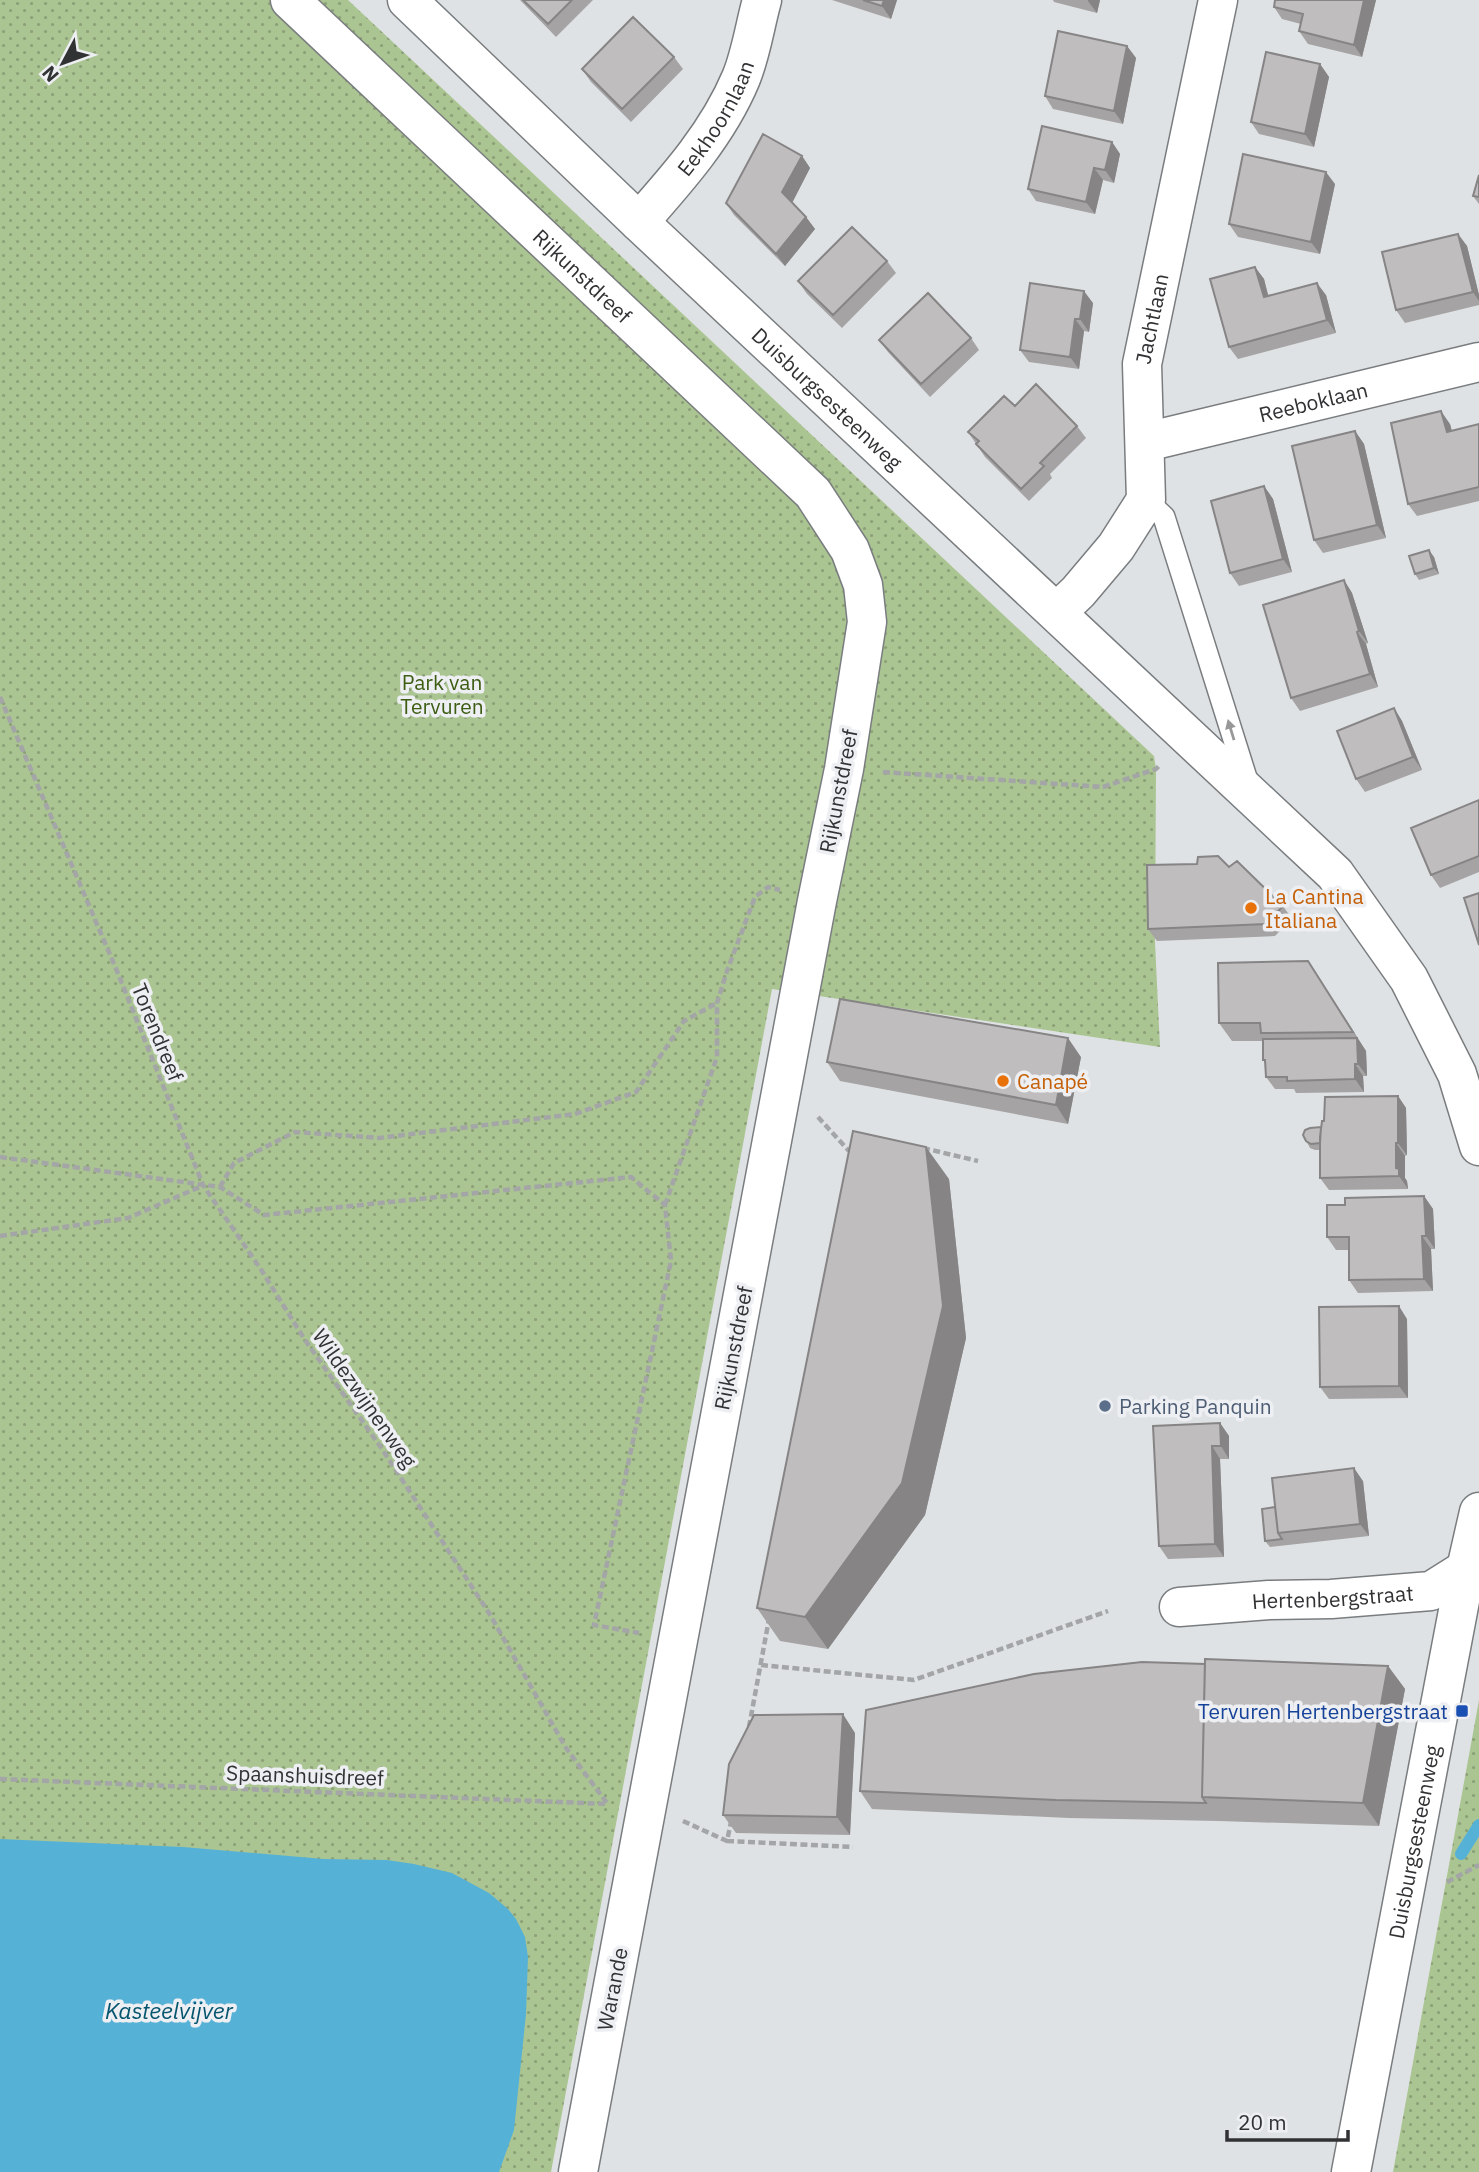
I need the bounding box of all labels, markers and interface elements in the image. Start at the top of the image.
north arrow [28,28,98,98]
street label: Eekhoornlaan [671,57,760,181]
text: N [37,61,64,87]
street label: Rijkunstdreef [527,222,638,329]
street label: Jachtlaan [1128,271,1175,367]
street label: Duisburgsesteenweg [746,321,909,476]
street label: Reeboklaan [1256,375,1371,428]
park label: Park van Tervuren [400,668,484,720]
one-way arrow [1225,720,1236,741]
street label: Rijkunstdreef [812,726,864,855]
place label: La Cantina Italiana [1265,882,1364,934]
marker: La Cantina Italiana [1243,900,1259,916]
street label: Torendreef [126,979,190,1085]
place label: Canapé [1017,1067,1088,1095]
marker: Canapé [995,1073,1011,1089]
street label: Rijkunstdreef [707,1283,759,1412]
street label: Wildezwijnenweg [307,1323,423,1473]
place label: Parking Panquin [1119,1392,1272,1420]
marker: Parking Panquin [1097,1398,1113,1414]
street label: Hertenbergstraat [1251,1578,1415,1615]
place label: Tervuren Hertenbergstraat [1198,1697,1448,1725]
marker: Tervuren Hertenbergstraat [1454,1703,1470,1719]
street label: Duisburgsesteenweg [1382,1743,1446,1941]
street label: Spaanshuisdreef [226,1758,385,1792]
street label: Warande [590,1945,634,2033]
water label: Kasteelvijver [105,1995,234,2025]
scale bar [1227,2098,1348,2142]
text: 20 m [1238,2108,1287,2136]

